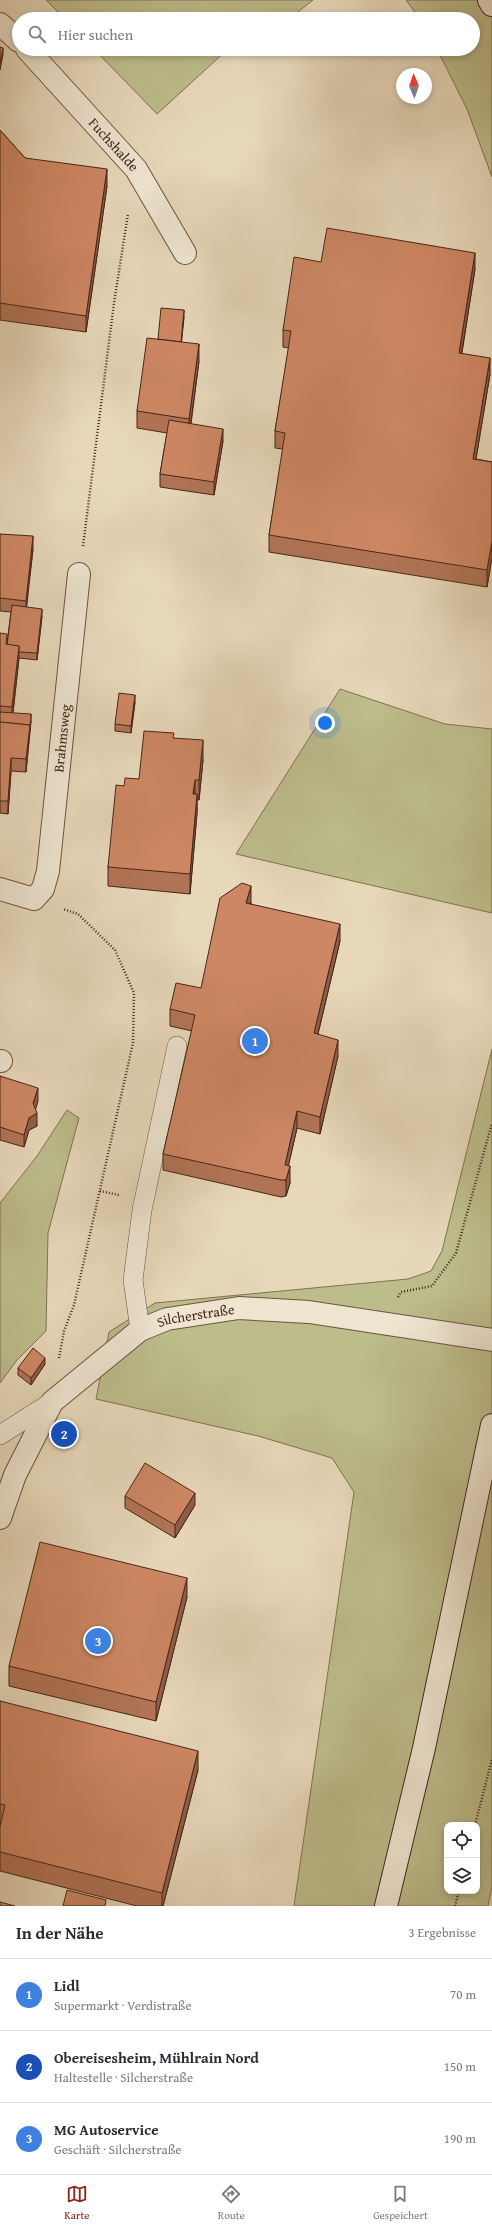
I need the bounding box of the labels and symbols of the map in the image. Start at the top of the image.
north arrow [396,68,432,104]
street label: Fuchshalde [84,113,144,176]
street label: Brahmsweg [48,703,75,773]
your location [315,713,335,733]
pin: 1 [242,1026,268,1056]
street label: Silcherstraße [153,1299,236,1332]
pin: 2 [51,1419,77,1449]
pin: 3 [85,1626,111,1656]

